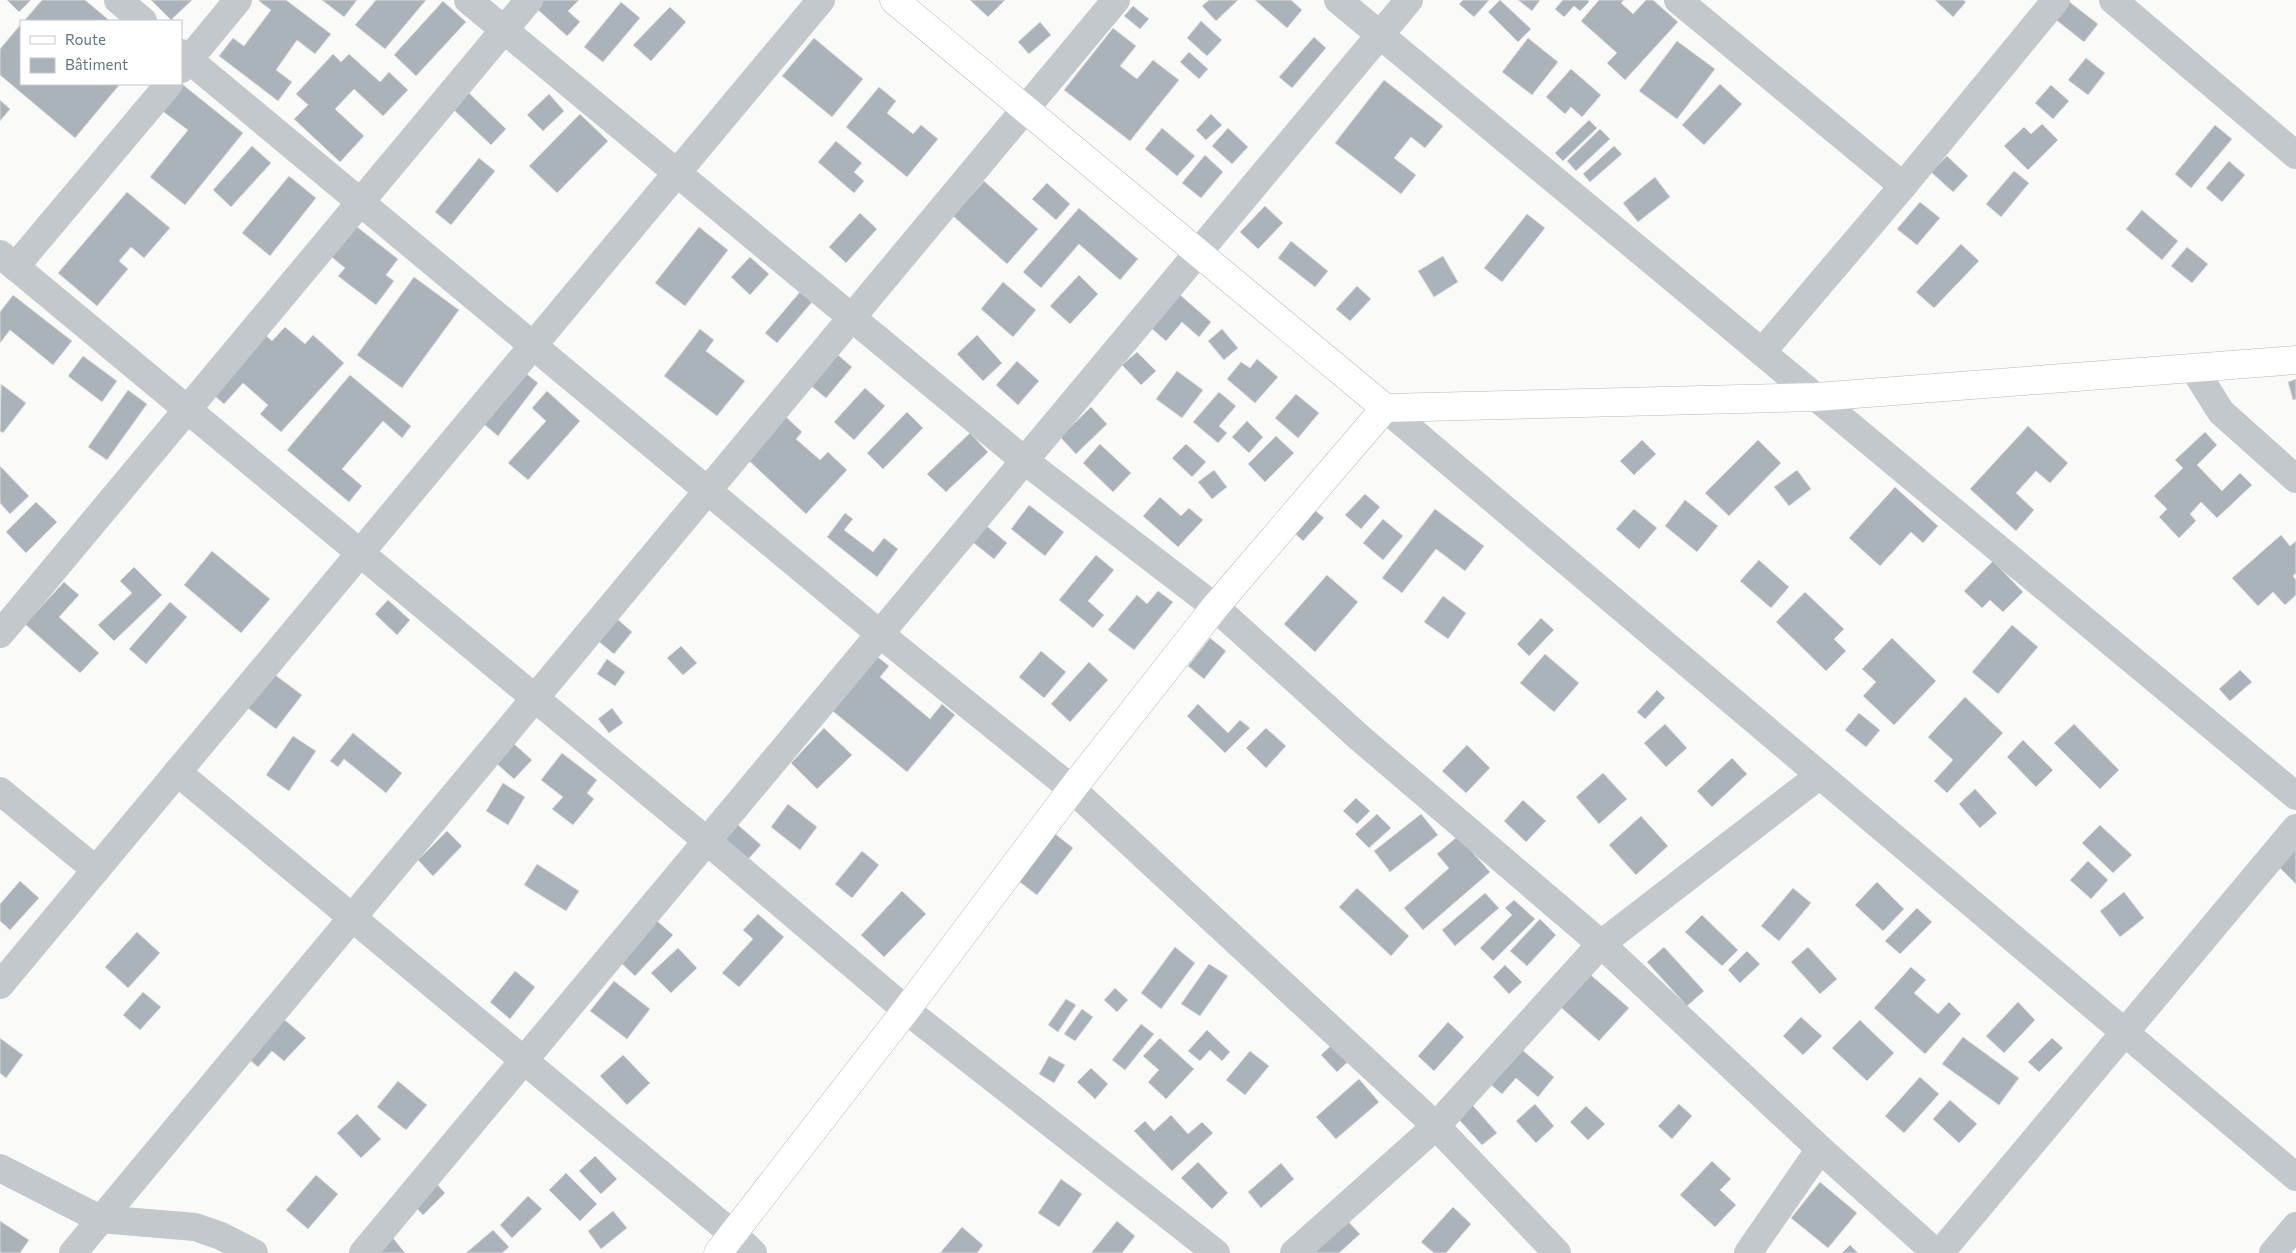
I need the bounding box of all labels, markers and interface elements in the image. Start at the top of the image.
legend [20,20,182,85]
text: Route [65,30,106,48]
text: Bâtiment [65,55,128,73]

